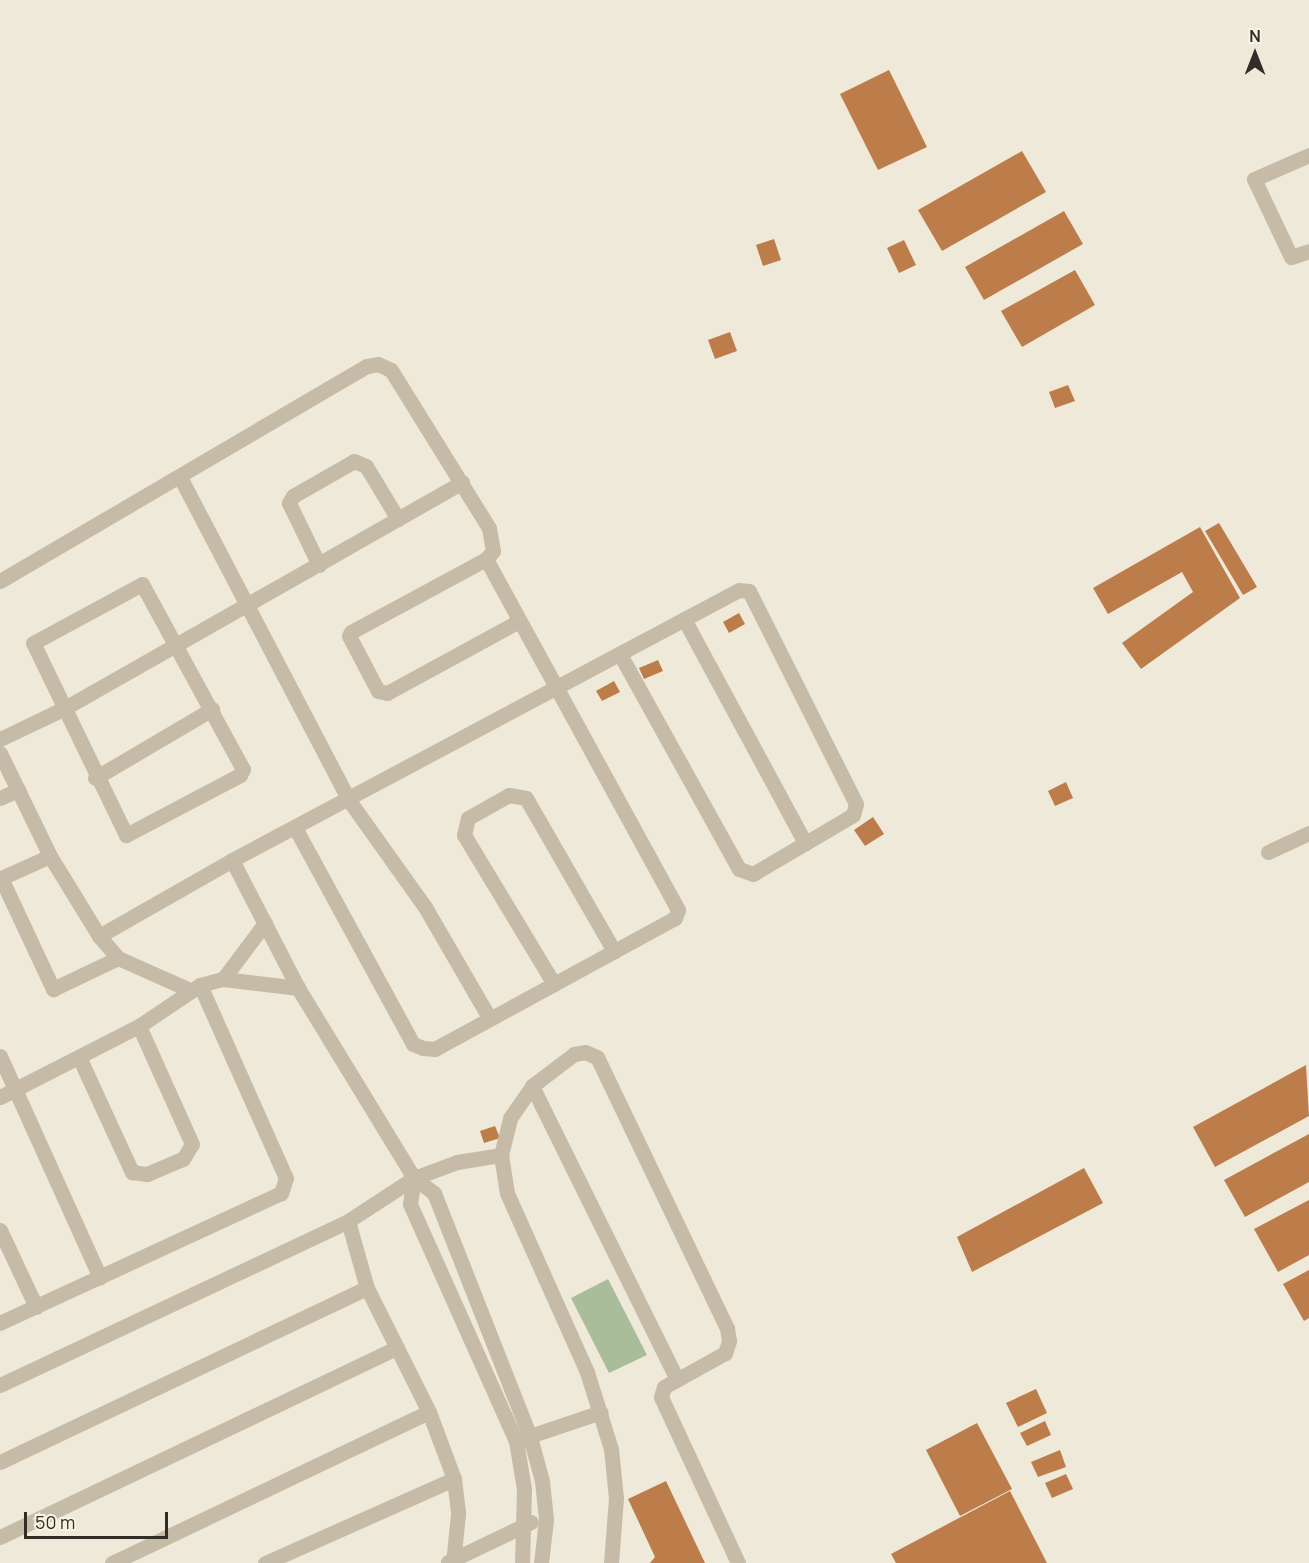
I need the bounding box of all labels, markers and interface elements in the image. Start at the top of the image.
north arrow [1225,24,1285,84]
text: N [1249,25,1261,47]
scale bar [27,1500,171,1538]
text: 50 m [35,1510,75,1534]

